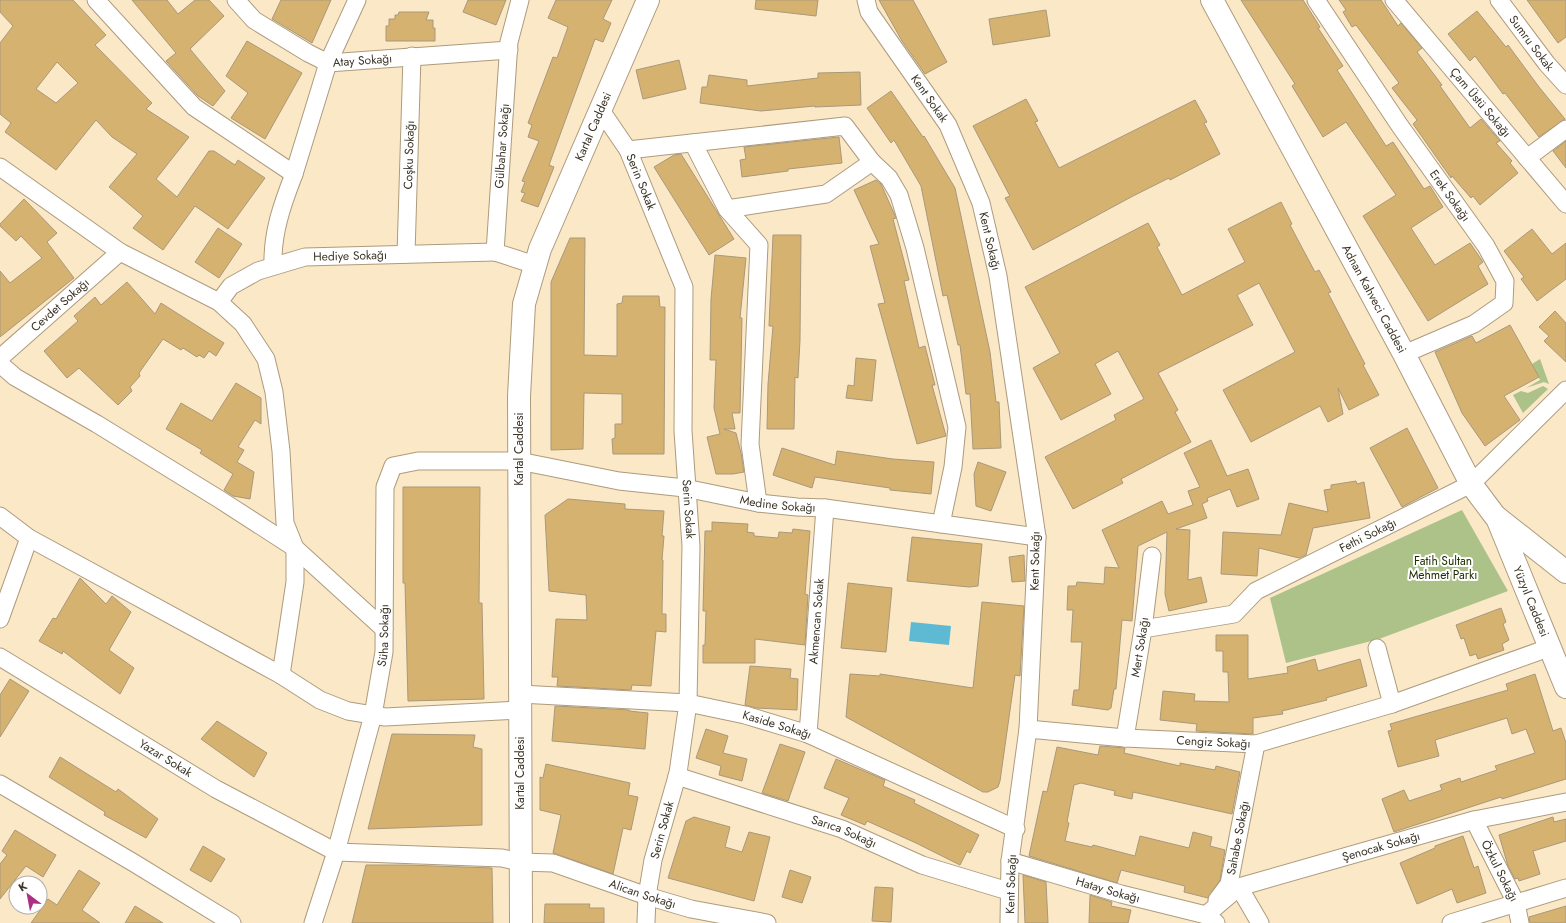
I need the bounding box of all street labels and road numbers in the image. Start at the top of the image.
street label: Sumru Sokak [1504,11,1559,76]
street label: Atay Sokağı [332,49,393,72]
street label: Çam Üstü Sokağı [1446,64,1515,141]
street label: Kent Sokak [906,71,953,127]
street label: Kartal Caddesi [570,89,616,164]
street label: Gülbahar Sokağı [490,103,514,189]
street label: Coşku Sokağı [399,120,419,190]
street label: Serin Sokak [621,151,661,213]
street label: Erek Sokağı [1425,166,1475,225]
street label: Kent Sokağı [974,210,1005,272]
street label: Adnan Kahveci Caddesi [1337,241,1411,356]
street label: Hediye Sokağı [313,246,387,266]
street label: Cevdet Sokağı [27,274,93,336]
street label: Kartal Caddesi [510,412,528,486]
street label: Serin Sokak [677,479,700,540]
street label: Medine Sokağı [738,490,816,517]
street label: Fethi Sokağı [1336,513,1400,557]
street label: Kent Sokağı [1025,531,1045,591]
street label: Yüzyıl Caddesi [1508,563,1554,640]
street label: Akmencan Sokak [804,577,829,665]
street label: Süha Sokağı [373,604,393,668]
street label: Mert Sokağı [1126,616,1153,679]
street label: Kaside Sokağı [740,706,815,744]
street label: Cengiz Sokağı [1176,731,1251,753]
street label: Yazar Sokak [135,735,196,782]
street label: Kartal Caddesi [511,736,529,810]
street label: Serin Sokak [646,798,679,861]
street label: Sahabe Sokağı [1222,799,1254,877]
street label: Sarıca Sokağı [809,811,880,852]
street label: Şenocak Sokağı [1340,827,1422,866]
street label: Özkul Sokağı [1477,837,1523,905]
street label: Kent Sokağı [1001,854,1021,914]
street label: Hatay Sokağı [1074,872,1142,907]
street label: Alican Sokağı [607,874,678,913]

